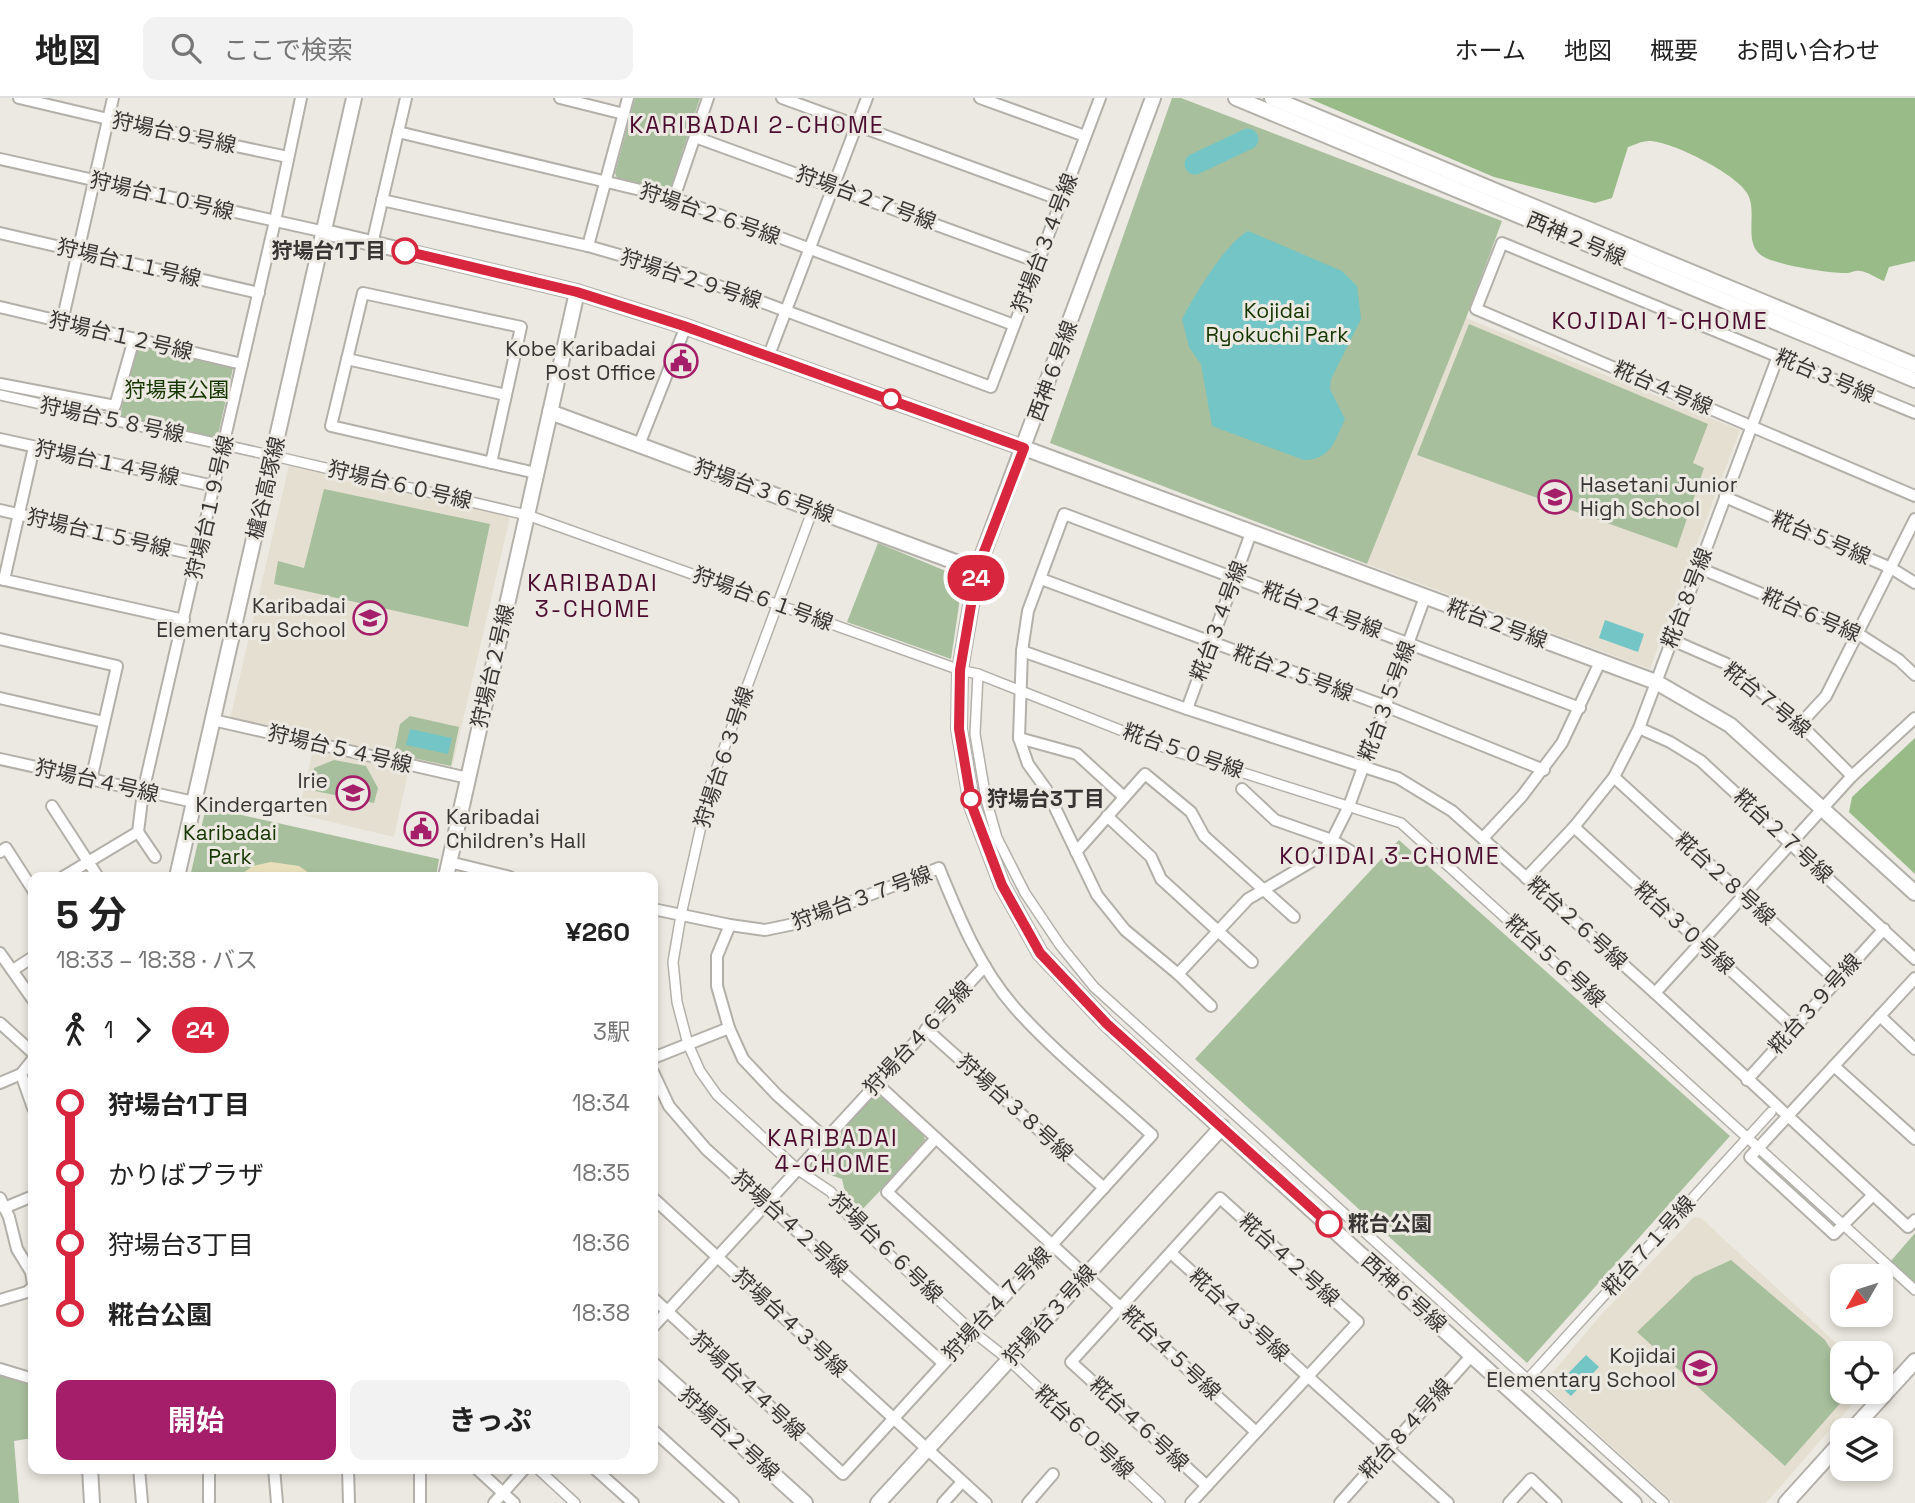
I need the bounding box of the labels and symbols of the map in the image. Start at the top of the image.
street label: 狩場台９号線 [110,106,239,159]
district label: KARIBADAI 2-CHOME [629,110,885,140]
street label: 狩場台２７号線 [792,160,940,235]
street label: 狩場台１０号線 [87,166,237,225]
street label: 狩場台３４号線 [1006,169,1083,316]
street label: 狩場台２６号線 [636,177,784,250]
street label: 西神２号線 [1523,206,1630,271]
street label: 狩場台１１号線 [54,233,204,292]
place label: 狩場台1丁目 [272,237,386,264]
marker: 狩場台1丁目 [392,238,418,264]
street label: 狩場台２９号線 [617,243,765,314]
park label: Kojidai Ryokuchi Park [1206,297,1348,348]
street label: 狩場台１２号線 [46,306,196,365]
district label: KOJIDAI 1-CHOME [1551,306,1769,336]
street label: 西神６号線 [1022,317,1083,425]
place label: Kobe Karibadai Post Office [505,335,656,386]
public building icon: Kobe Karibadai Post Office [662,342,700,380]
street label: 糀台３号線 [1772,343,1879,408]
street label: 糀台４号線 [1610,355,1717,420]
park label: 狩場東公園 [125,376,230,403]
unlabelled marker [881,389,901,409]
street label: 狩場台５８号線 [37,391,187,448]
street label: 狩場台１９号線 [180,432,239,582]
street label: 狩場台１４号線 [32,434,182,491]
street label: 櫨谷高塚線 [241,434,290,542]
street label: 狩場台３６号線 [690,453,838,528]
street label: 狩場台６０号線 [325,455,475,514]
place label: Hasetani Junior High School [1580,471,1738,522]
school or university icon: Hasetani Junior High School [1536,478,1574,516]
street label: 狩場台１５号線 [24,503,174,562]
street label: 糀台５号線 [1768,505,1875,570]
street label: 糀台８号線 [1655,544,1718,652]
line badge: 24 [944,555,1007,601]
street label: 糀台３４号線 [1184,557,1253,685]
street label: 狩場台６１号線 [689,561,837,636]
district label: KARIBADAI 3-CHOME [527,568,659,624]
street label: 糀台２４号線 [1258,575,1386,644]
street label: 糀台６号線 [1758,582,1865,647]
place label: Karibadai Elementary School [156,592,346,643]
street label: 糀台２号線 [1443,593,1551,654]
school or university icon: Karibadai Elementary School [351,599,389,637]
street label: 狩場台２号線 [465,601,520,730]
street label: 糀台３５号線 [1352,637,1421,765]
street label: 糀台２５号線 [1229,638,1357,707]
street label: 糀台７号線 [1718,656,1817,743]
street label: 狩場台６３号線 [688,683,759,831]
street label: 糀台５０号線 [1119,717,1247,784]
street label: 狩場台５４号線 [265,719,415,778]
street label: 狩場台４号線 [33,753,162,808]
place label: Irie Kindergarten [196,767,328,818]
school or university icon: Irie Kindergarten [334,774,372,812]
street label: 糀台２７号線 [1728,783,1839,888]
place label: 狩場台3丁目 [987,785,1105,812]
marker: 狩場台3丁目 [961,789,981,809]
place label: Karibadai Children's Hall [446,803,586,854]
public building icon: Karibadai Children's Hall [402,810,440,848]
park label: Karibadai Park [183,819,277,870]
street label: 糀台２８号線 [1669,826,1781,931]
district label: KOJIDAI 3-CHOME [1279,841,1501,871]
street label: 狩場台３７号線 [788,860,936,935]
street label: 糀台２６号線 [1521,870,1633,975]
street label: 糀台３０号線 [1628,875,1740,980]
street label: 糀台５６号線 [1499,908,1611,1013]
street label: 糀台３９号線 [1762,948,1867,1060]
street label: 狩場台４６号線 [858,975,978,1101]
street label: 狩場台３８号線 [952,1048,1079,1167]
district label: KARIBADAI 4-CHOME [767,1123,899,1179]
street label: 狩場台４２号線 [727,1164,854,1283]
street label: 狩場台６６号線 [824,1187,949,1308]
street label: 糀台７１号線 [1596,1190,1701,1302]
street label: 糀台４２号線 [1233,1207,1345,1312]
place label: 糀台公園 [1348,1210,1432,1237]
marker: 糀台公園 [1316,1211,1342,1237]
street label: 狩場台４７号線 [937,1241,1057,1367]
street label: 西神６号線 [1356,1247,1452,1338]
street label: 狩場台３号線 [997,1259,1102,1371]
street label: 糀台４３号線 [1183,1262,1295,1367]
street label: 狩場台４３号線 [727,1263,853,1383]
north arrow [1830,1264,1894,1326]
street label: 糀台４５号線 [1116,1300,1227,1405]
street label: 狩場台４４号線 [685,1326,811,1446]
place label: Kojidai Elementary School [1486,1342,1676,1393]
school or university icon: Kojidai Elementary School [1681,1349,1719,1387]
street label: 糀台４６号線 [1084,1371,1195,1476]
street label: 糀台８４号線 [1353,1373,1458,1485]
street label: 糀台６０号線 [1029,1379,1140,1484]
street label: 狩場台２号線 [673,1381,785,1486]

